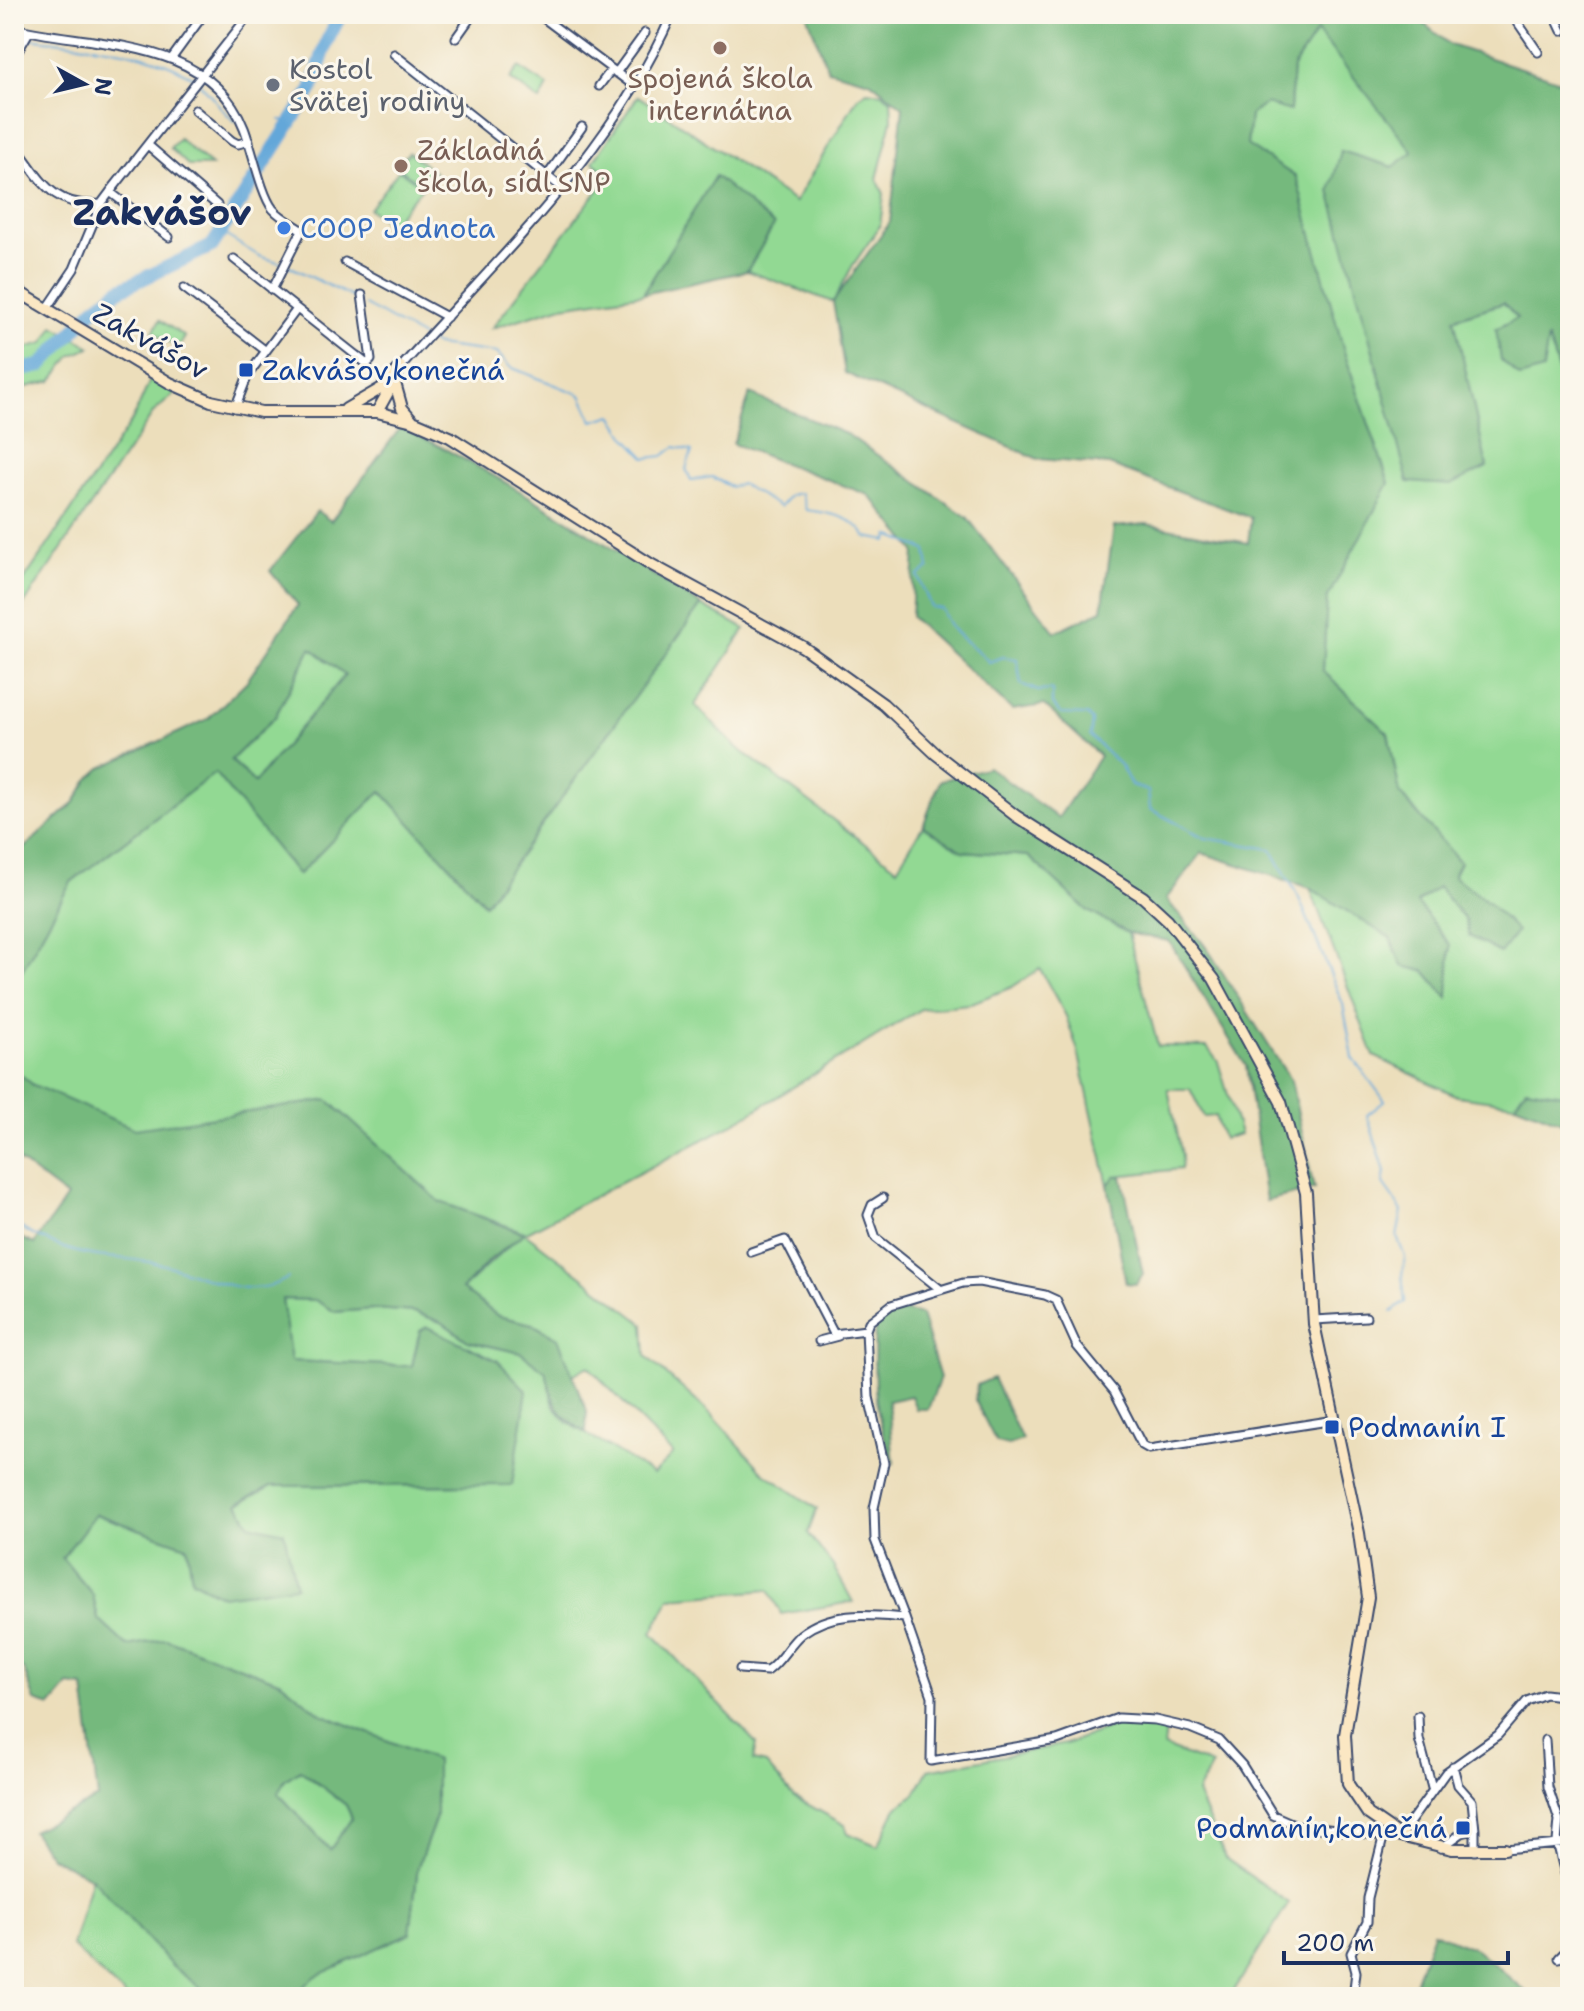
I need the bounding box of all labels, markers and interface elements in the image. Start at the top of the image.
marker: Spojená škola internátna [711,39,729,57]
north arrow [44,44,124,124]
place label: Kostol Svätej rodiny [289,50,466,120]
place label: Spojená škola internátna [627,59,813,129]
text: N [88,76,119,97]
marker: Kostol Svätej rodiny [264,76,282,94]
place label: Základná škola, sídl.SNP [417,131,610,201]
marker: Základná škola, sídl.SNP [392,157,410,175]
district label: Zakvášov [72,188,252,237]
place label: COOP Jednota [300,209,495,247]
marker: COOP Jednota [275,219,293,237]
street label: Zakvášov [86,294,216,388]
place label: Zakvášov,konečná [262,351,504,389]
marker: Zakvášov,konečná [237,361,255,379]
place label: Podmanín I [1348,1408,1506,1446]
marker: Podmanín I [1323,1418,1341,1436]
place label: Podmanín,konečná [1196,1809,1447,1847]
marker: Podmanín,konečná [1454,1819,1472,1837]
scale bar [1284,1915,1508,1965]
text: 200 m [1296,1927,1374,1959]

